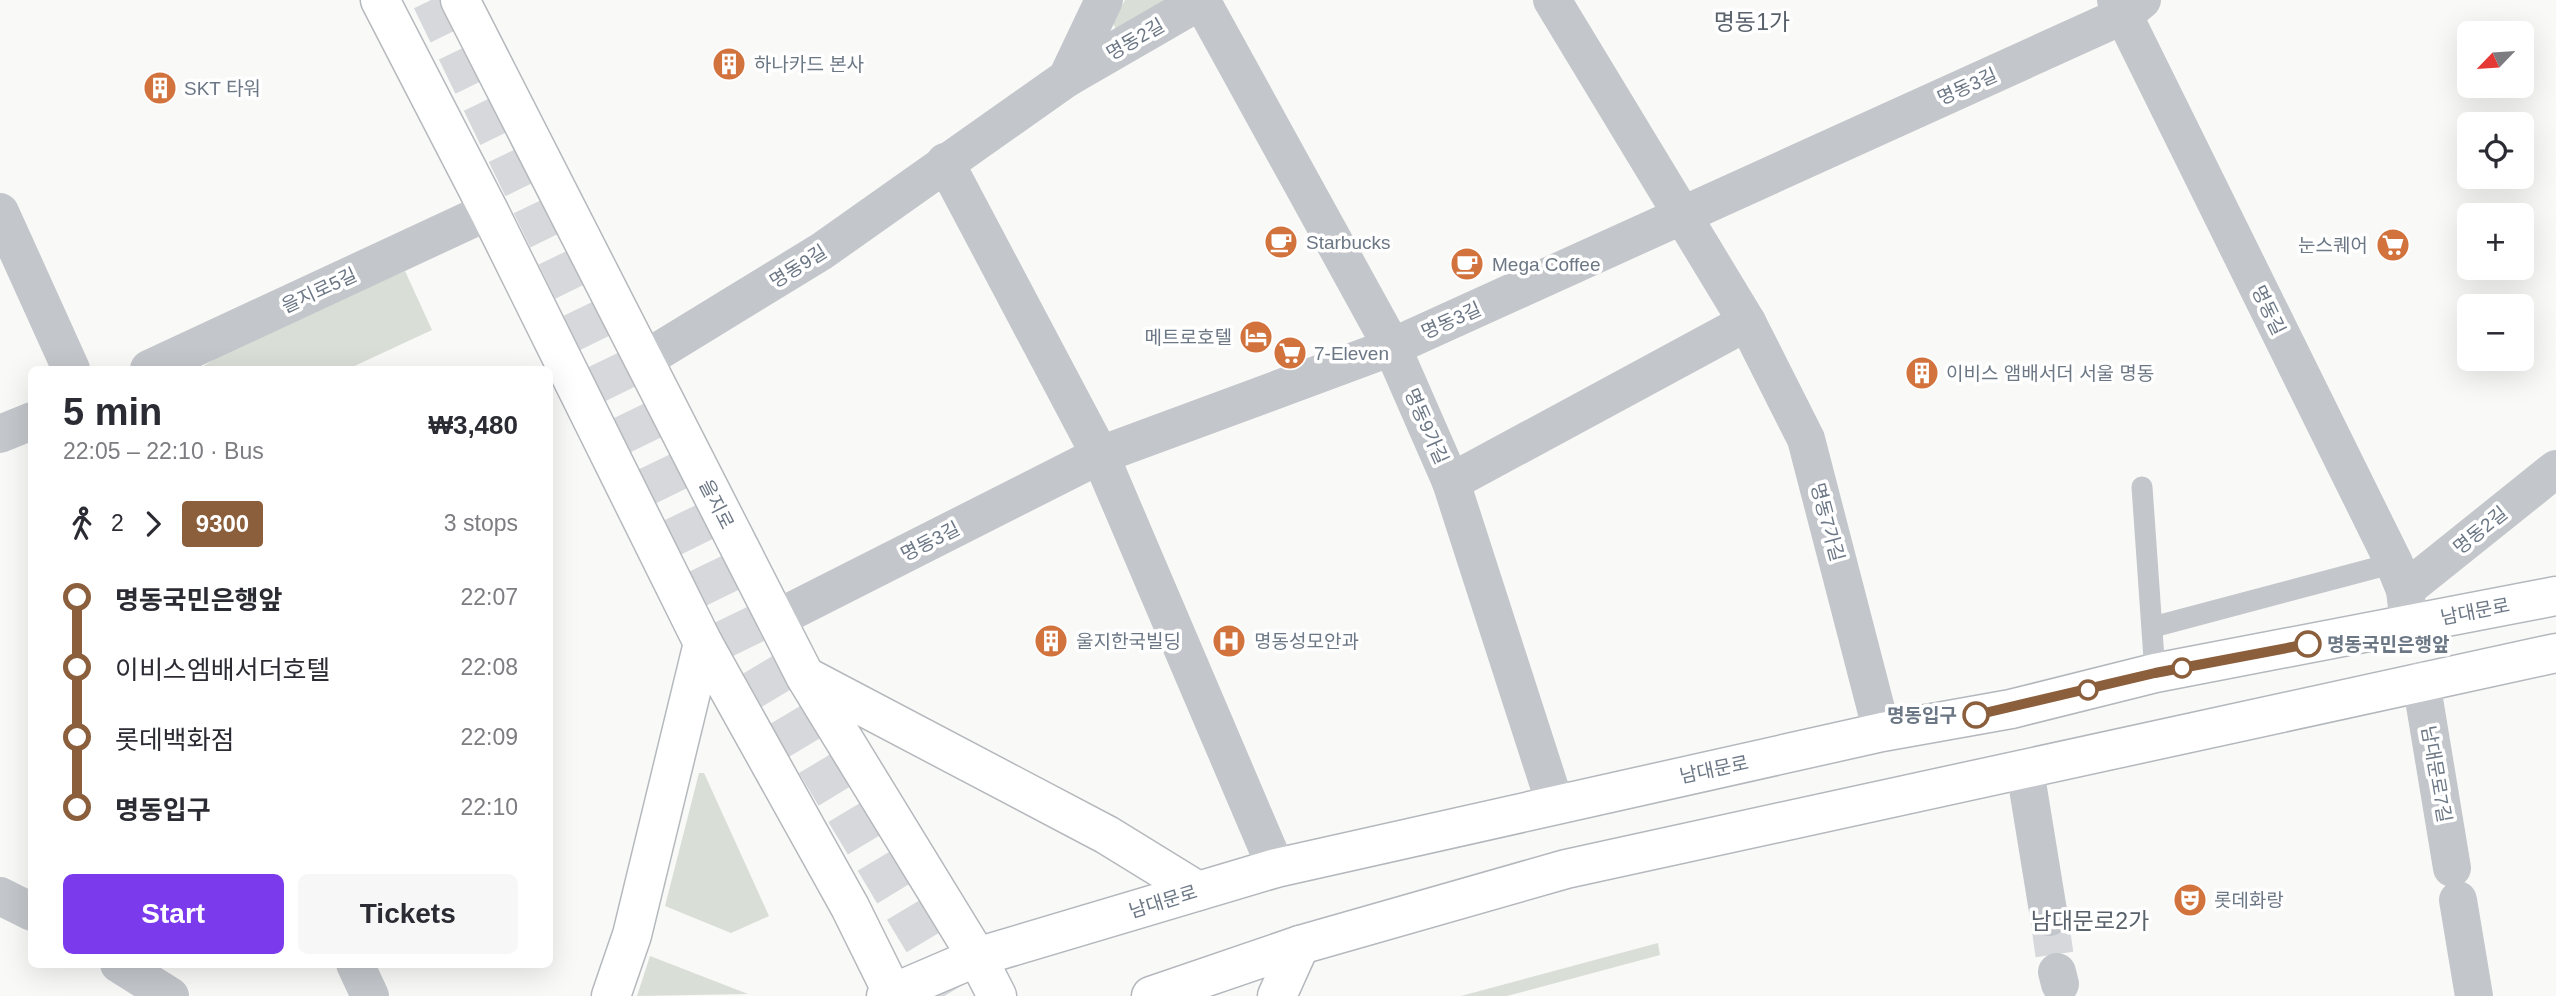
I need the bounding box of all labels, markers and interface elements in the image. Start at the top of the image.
district label: 명동1가 [1714,9,1790,35]
street label: 명동2길 [1103,15,1168,64]
north arrow [2457,21,2534,98]
map controls [2457,21,2534,371]
building icon: 하나카드 본사 [710,45,748,83]
place label: 하나카드 본사 [754,54,864,75]
street label: 명동3길 [1934,64,2000,109]
building icon: SKT 타워 [141,69,179,107]
place label: SKT 타워 [184,78,261,99]
button: locate [2457,112,2534,189]
button: + [2457,203,2534,280]
cafe icon: Starbucks [1262,223,1300,261]
supermarket icon: 눈스퀘어 [2374,226,2412,264]
place label: Starbucks [1306,232,1390,253]
place label: 눈스퀘어 [2298,235,2368,256]
street label: 명동9길 [766,241,831,292]
cafe icon: Mega Coffee [1448,245,1486,283]
place label: Mega Coffee [1492,254,1600,275]
street label: 을지로5길 [278,264,360,317]
street label: 명동길 [2248,282,2289,338]
button: − [2457,294,2534,371]
street label: 명동3길 [1418,298,1484,343]
hotel icon: 메트로호텔 [1237,318,1275,356]
place label: 메트로호텔 [1145,327,1232,348]
supermarket icon: 7-Eleven [1271,334,1309,372]
place label: 7-Eleven [1314,343,1389,364]
building icon: 이비스 앰배서더 서울 명동 [1903,354,1941,392]
place label: 이비스 앰배서더 서울 명동 [1946,363,2154,384]
street label: 명동9가길 [1401,385,1453,467]
text: 5 min [63,391,162,433]
text: ₩3,480 [428,410,518,440]
text: 22:05 – 22:10 · Bus [63,438,264,464]
street label: 을지로 [695,476,738,532]
street label: 명동7가길 [1807,481,1848,564]
street label: 명동2길 [2449,502,2511,558]
icon: walk [63,505,101,543]
icon: forward [134,505,172,543]
text: 2 [111,510,124,536]
text: 9300 [196,510,249,537]
text: 3 stops [444,510,518,536]
street label: 명동3길 [897,518,963,565]
text: 22:07 [460,584,518,610]
text: 명동국민은행앞 [115,585,282,615]
street label: 남대문로 [2439,595,2511,628]
building icon: 울지한국빌딩 [1032,622,1070,660]
hospital icon: 명동성모안과 [1210,622,1248,660]
place label: 울지한국빌딩 [1076,631,1181,652]
place label: 명동성모안과 [1254,631,1359,652]
marker: 명동국민은행앞 [2295,631,2321,657]
place label: 명동국민은행앞 [2327,634,2449,655]
text: 22:08 [460,654,518,680]
text: 이비스엠배서더호텔 [115,655,330,685]
unlabelled marker [2172,658,2192,678]
unlabelled marker [2078,680,2098,700]
marker: 명동입구 [1963,702,1989,728]
place label: 명동입구 [1887,705,1957,726]
text: 22:09 [460,724,518,750]
street label: 남대문로7길 [2418,724,2455,824]
text: 롯데백화점 [115,725,235,755]
street label: 남대문로 [1678,752,1750,787]
text: 22:10 [460,794,518,820]
text: 명동입구 [115,795,211,825]
button: Start [63,874,284,954]
button: Tickets [298,874,518,954]
street label: 남대문로 [1127,881,1200,922]
theatre icon: 롯데화랑 [2171,881,2209,919]
place label: 롯데화랑 [2214,890,2284,911]
district label: 남대문로2가 [2031,908,2149,934]

